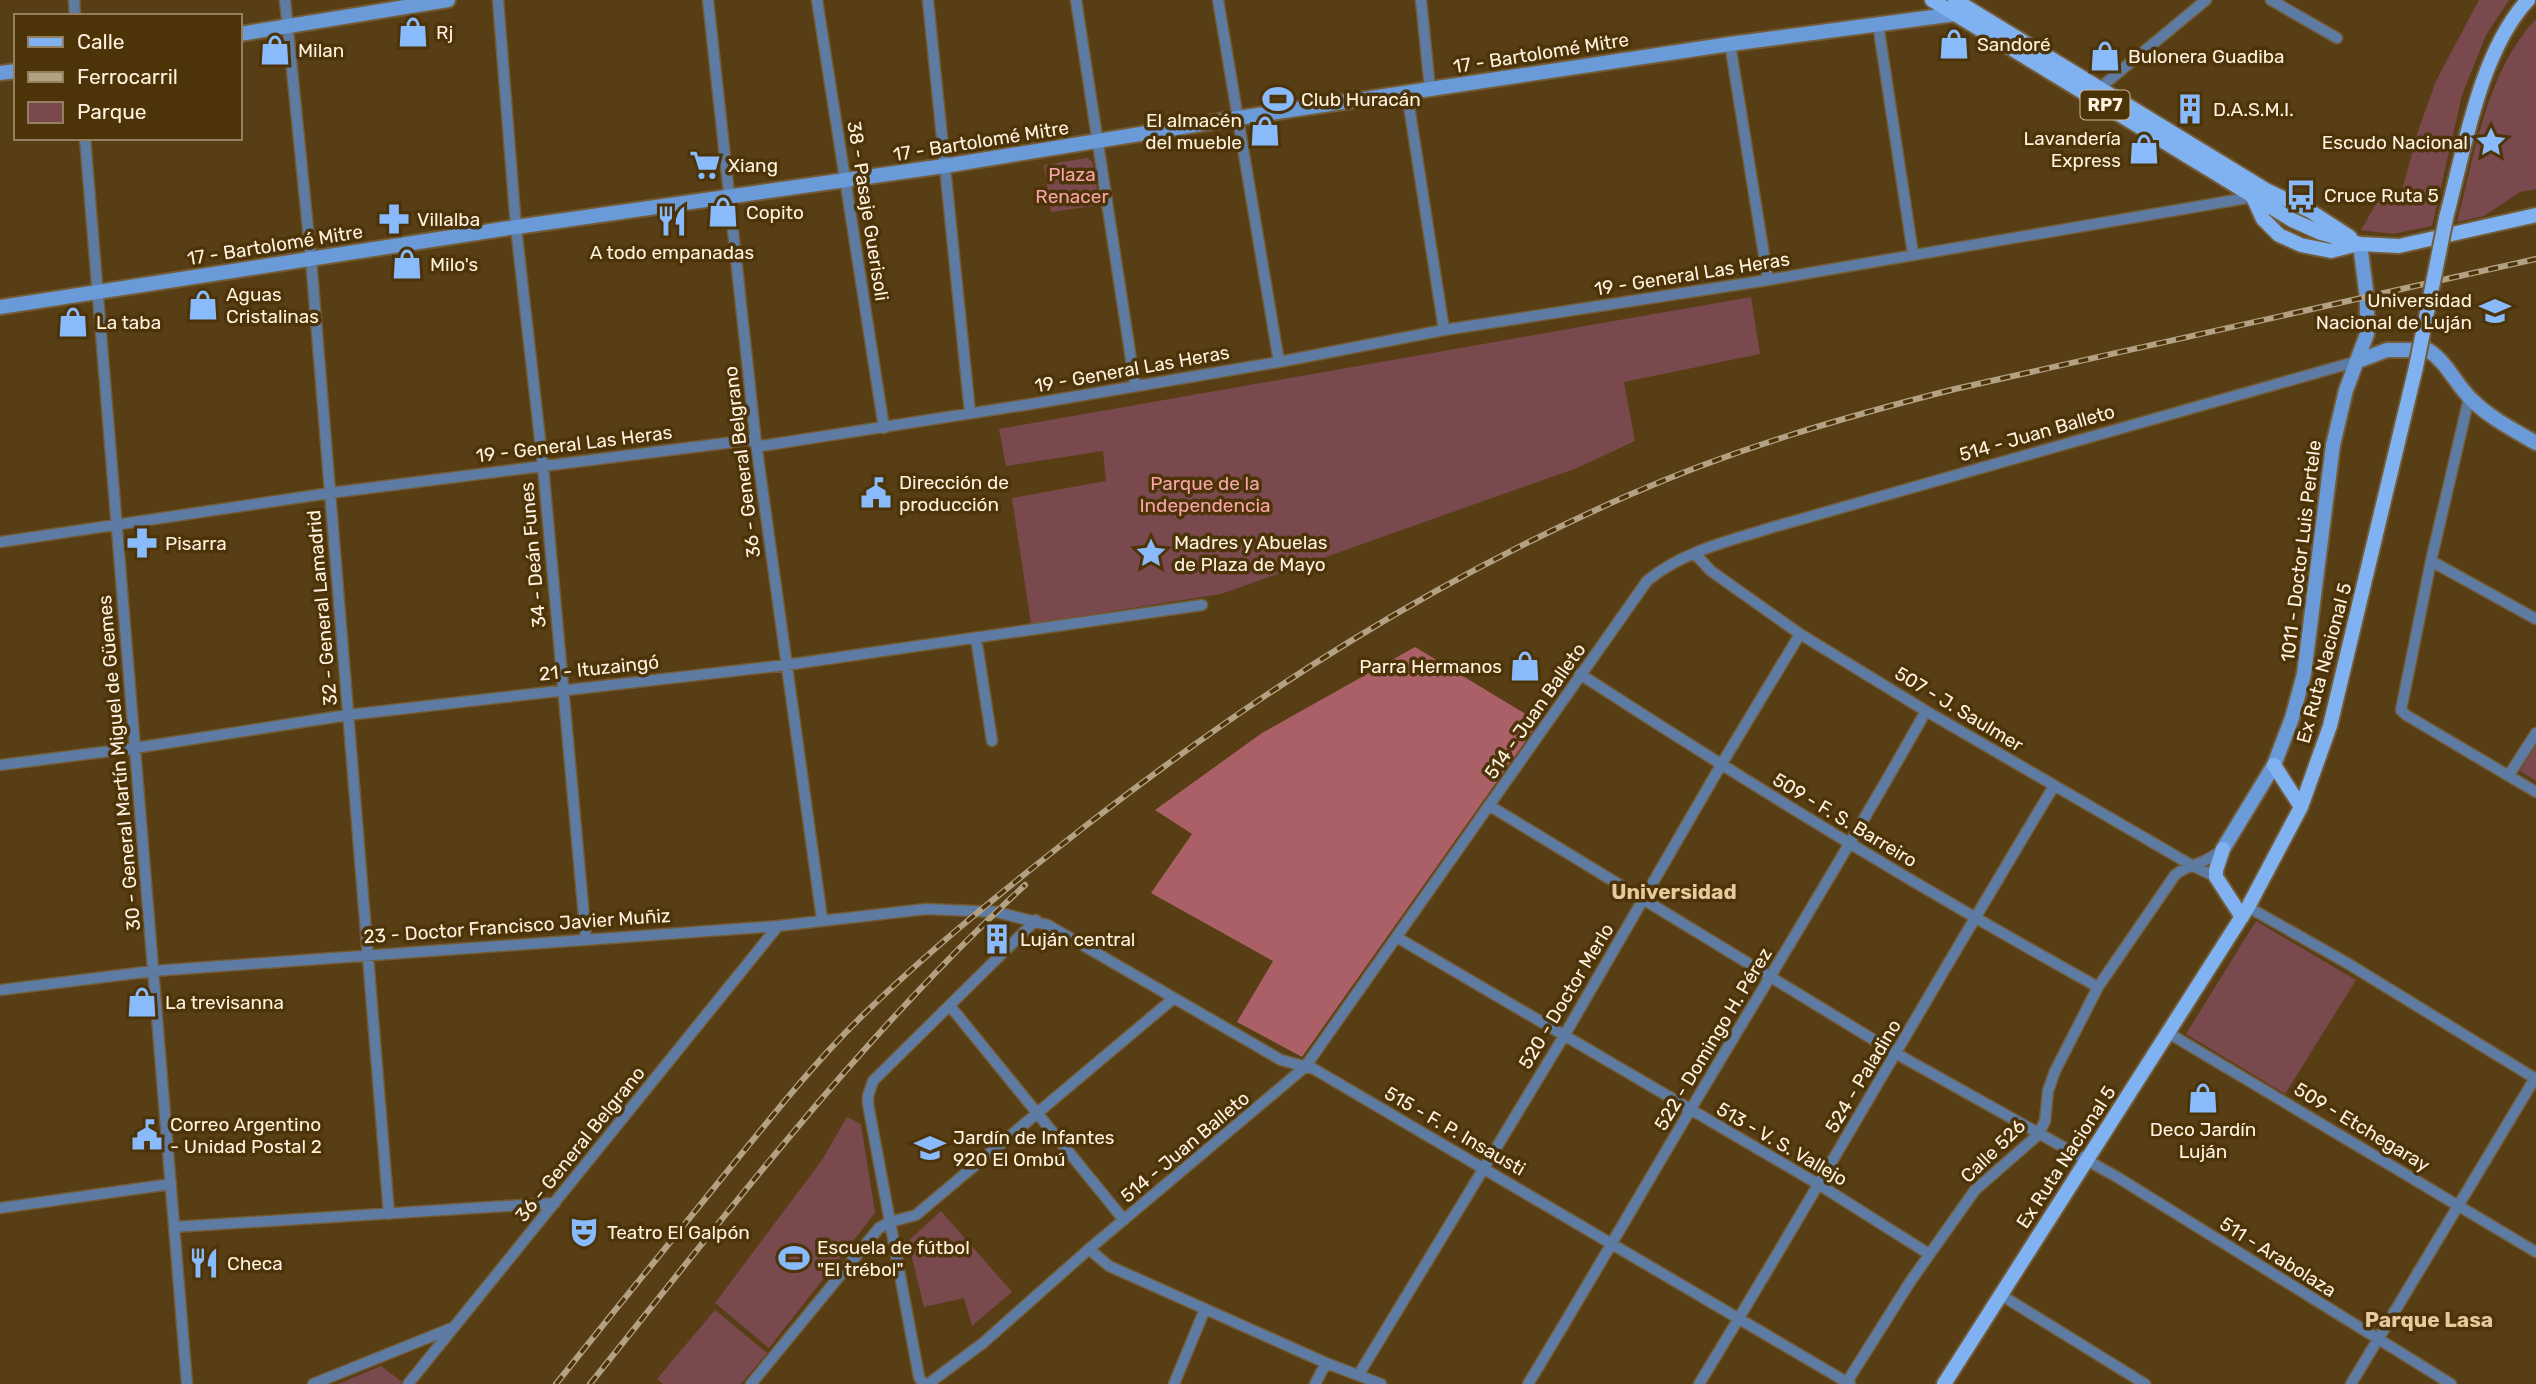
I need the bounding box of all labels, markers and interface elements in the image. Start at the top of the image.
legend [14,14,242,140]
shop icon: Rj [396,15,430,49]
place label: Rj [436,21,453,44]
shop icon: Sandoré [1937,27,1971,61]
street label: 17 - Bartolomé Mitre [1451,28,1631,78]
text: Calle [77,29,125,54]
shop icon: Milan [258,33,292,67]
place label: Sandoré [1977,33,2051,56]
place label: Milan [298,39,344,62]
shop icon: Bulonera Guadiba [2088,39,2122,73]
place label: Bulonera Guadiba [2128,45,2285,68]
text: Ferrocarril [77,64,178,89]
sports icon: Club Huracán [1261,82,1295,116]
place label: Club Huracán [1301,88,1421,111]
road number: RP7 [2080,90,2130,120]
building icon: D.A.S.M.I. [2173,92,2207,126]
place label: D.A.S.M.I. [2213,98,2294,121]
text: Parque [77,99,147,124]
place label: El almacén del mueble [1145,109,1242,154]
shop icon: El almacén del mueble [1248,114,1282,148]
street label: 17 - Bartolomé Mitre [891,116,1071,166]
street label: 38 - Pasaje Guerisoli [842,119,894,303]
place icon: Escudo Nacional [2474,125,2508,159]
place label: Lavandería Express [2024,127,2121,172]
place label: Escudo Nacional [2322,131,2468,154]
shop icon: Lavandería Express [2127,132,2161,166]
supermarket icon: Xiang [688,148,722,182]
place label: Xiang [728,154,778,177]
park label: Plaza Renacer [1035,163,1109,208]
bus stop icon: Cruce Ruta 5 [2284,178,2318,212]
place label: Cruce Ruta 5 [2324,184,2439,207]
shop icon: Copito [706,195,740,229]
place label: Copito [746,201,804,224]
pharmacy icon: Villalba [377,202,411,236]
restaurant icon: A todo empanadas [655,204,689,238]
place label: Villalba [417,208,480,231]
street label: 17 - Bartolomé Mitre [185,220,365,270]
place label: A todo empanadas [590,241,754,264]
shop icon: Milo's [390,247,424,281]
street label: 19 - General Las Heras [1593,247,1791,301]
place label: Milo's [430,253,478,276]
place label: Aguas Cristalinas [226,283,319,328]
shop icon: Aguas Cristalinas [186,288,220,322]
place label: Universidad Nacional de Luján [2316,289,2472,334]
school or university icon: Universidad Nacional de Luján [2478,294,2512,328]
shop icon: La taba [56,305,90,339]
place label: La taba [96,311,161,334]
street label: 19 - General Las Heras [1033,341,1231,397]
street label: 36 - General Belgrano [719,365,765,559]
street label: 514 - Juan Balleto [1957,400,2117,466]
street label: 19 - General Las Heras [475,421,673,467]
street label: 1011 - Doctor Luis Pertele [2276,439,2326,663]
place label: Dirección de producción [899,471,1009,516]
park label: Parque de la Independencia [1139,472,1271,517]
public building icon: Dirección de producción [859,476,893,510]
street label: 34 - Deán Funes [515,481,551,629]
street label: 32 - General Lamadrid [302,509,342,707]
pharmacy icon: Pisarra [125,526,159,560]
place label: Madres y Abuelas de Plaza de Mayo [1174,531,1327,576]
place label: Pisarra [165,532,227,555]
place icon: Madres y Abuelas de Plaza de Mayo [1134,536,1168,570]
street label: Ex Ruta Nacional 5 [2292,580,2356,746]
street label: 30 - General Martín Miguel de Güemes [93,594,145,932]
street label: 514 - Juan Balleto [1479,639,1591,783]
shop icon: Parra Hermanos [1508,649,1542,683]
street label: 21 - Ituzaingó [538,650,660,686]
place label: Parra Hermanos [1359,655,1502,678]
street label: 507 - J. Saulmer [1891,662,2028,757]
street label: 509 - F. S. Barreiro [1769,768,1921,872]
district label: Universidad [1611,879,1737,904]
street label: 23 - Doctor Francisco Javier Muñiz [363,904,671,948]
street label: 520 - Doctor Merlo [1513,919,1619,1073]
building icon: Luján central [980,922,1014,956]
place label: Luján central [1020,928,1136,951]
street label: 522 - Domingo H. Pérez [1649,944,1777,1134]
shop icon: La trevisanna [125,985,159,1019]
place label: La trevisanna [165,991,284,1014]
street label: 524 - Paladino [1820,1015,1906,1137]
street label: 36 - General Belgrano [510,1062,650,1226]
street label: 509 - Etchegaray [2290,1077,2434,1177]
street label: 515 - F. P. Insausti [1381,1081,1529,1181]
street label: Ex Ruta Nacional 5 [2011,1081,2121,1233]
shop icon: Deco Jardín Luján [2186,1081,2220,1115]
street label: 514 - Juan Balleto [1116,1087,1254,1207]
street label: 513 - V. S. Vallejo [1712,1097,1852,1191]
place label: Correo Argentino - Unidad Postal 2 [170,1113,322,1158]
street label: Calle 526 [1956,1114,2030,1188]
public building icon: Correo Argentino - Unidad Postal 2 [130,1118,164,1152]
place label: Deco Jardín Luján [2150,1118,2256,1163]
place label: Jardín de Infantes 920 El Ombú [953,1126,1115,1171]
school or university icon: Jardín de Infantes 920 El Ombú [913,1131,947,1165]
street label: 511 - Arabolaza [2215,1212,2341,1302]
theatre icon: Teatro El Galpón [567,1215,601,1249]
place label: Teatro El Galpón [607,1221,750,1244]
place label: Escuela de fútbol "El trébol" [817,1236,970,1281]
sports icon: Escuela de fútbol "El trébol" [777,1241,811,1275]
restaurant icon: Checa [187,1246,221,1280]
place label: Checa [227,1252,283,1275]
district label: Parque Lasa [2365,1307,2493,1332]

